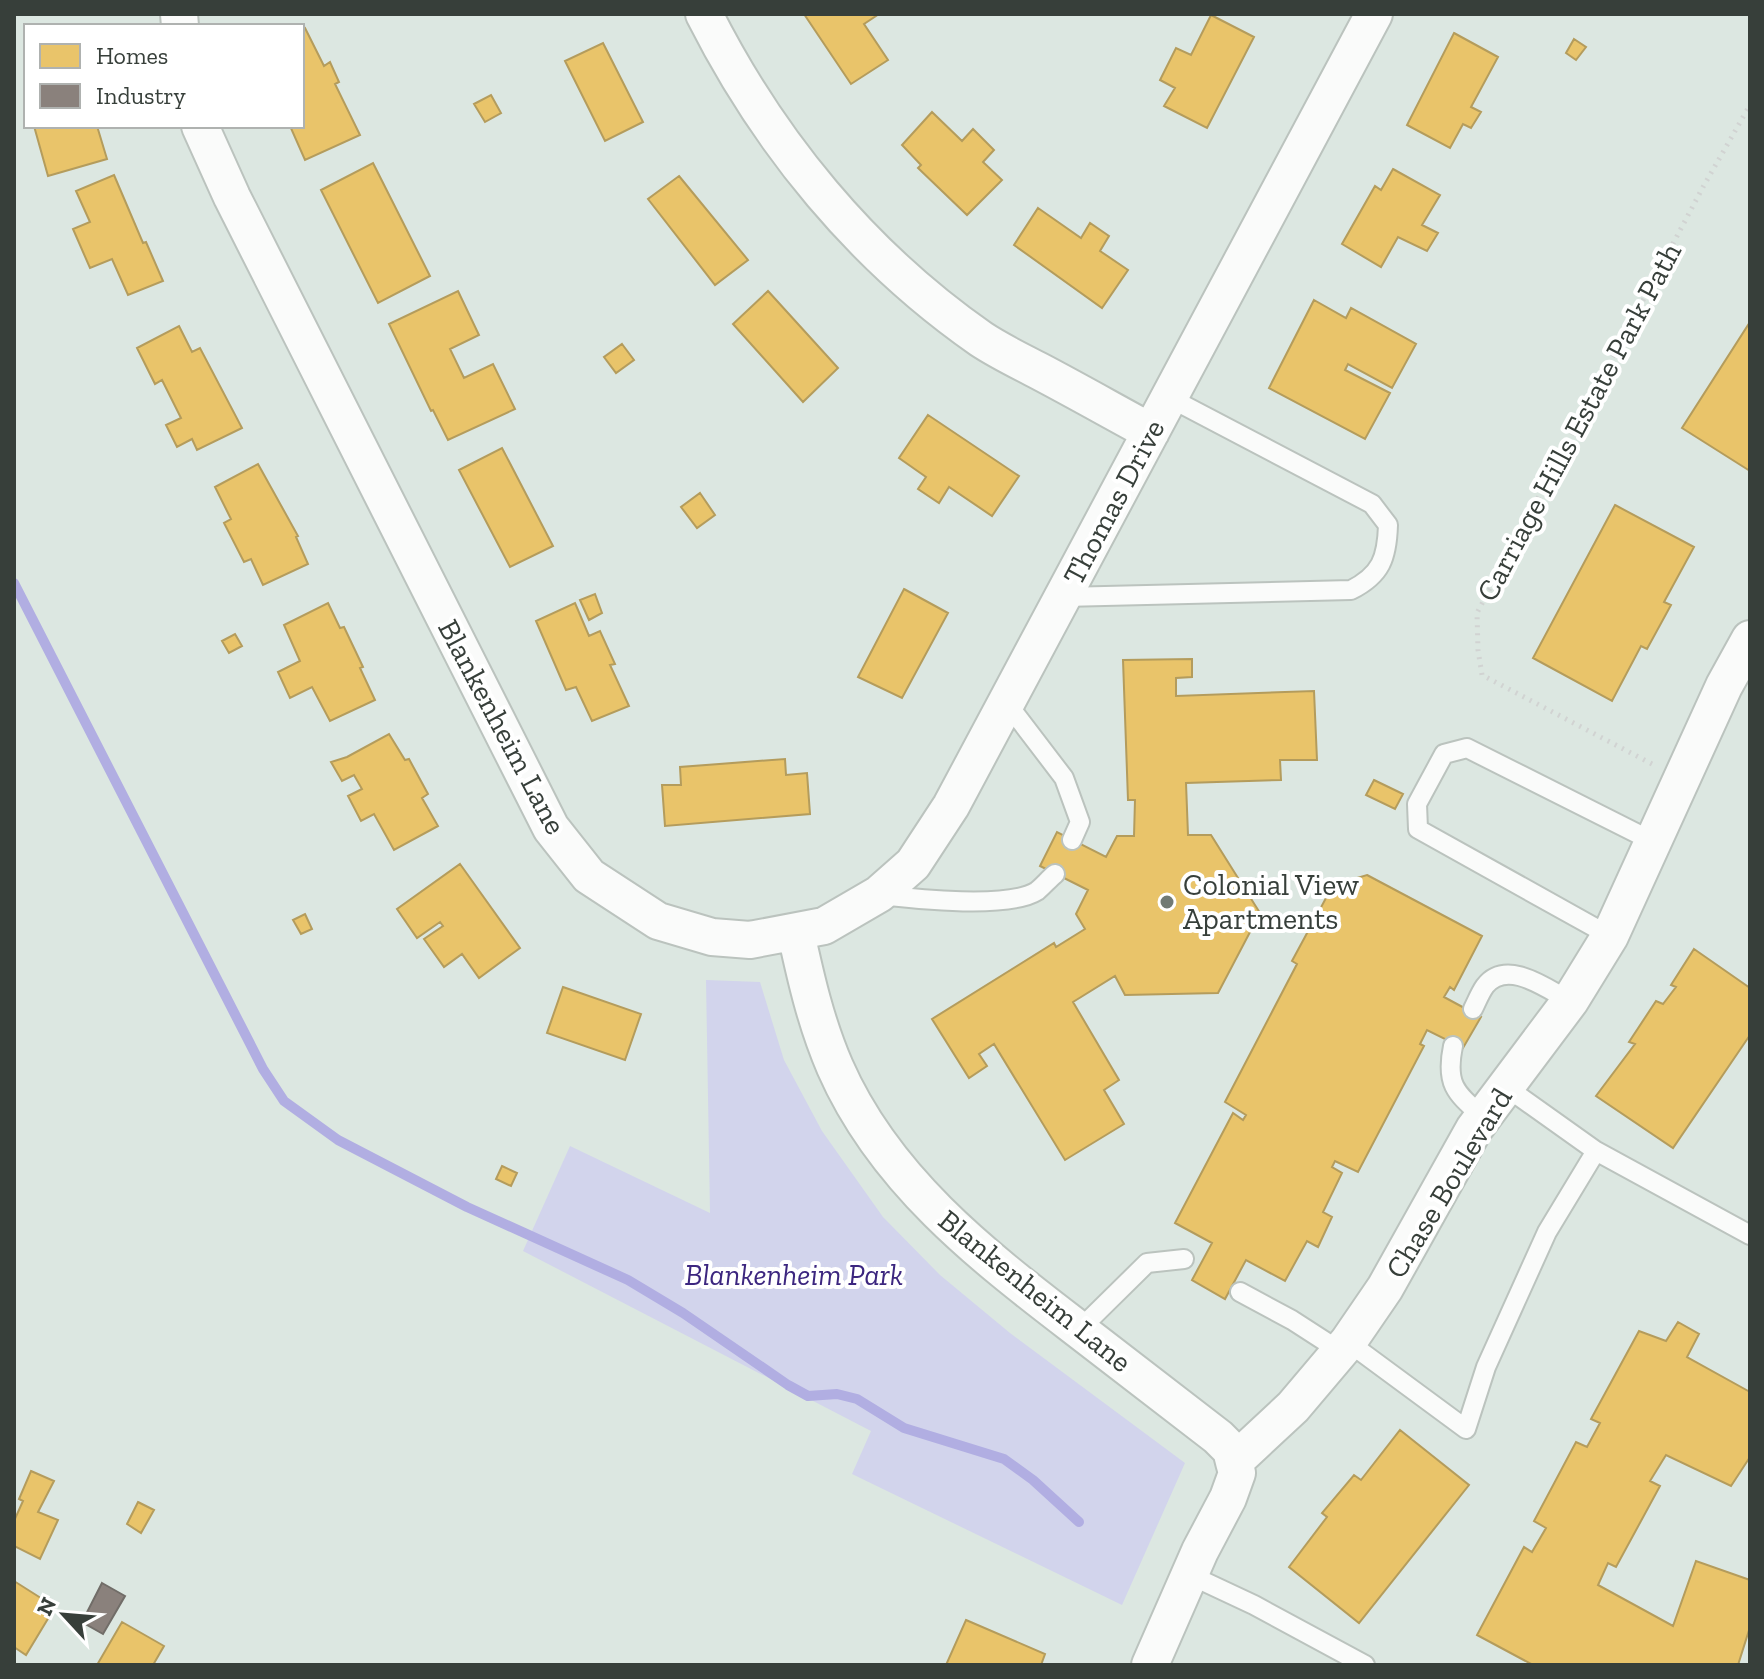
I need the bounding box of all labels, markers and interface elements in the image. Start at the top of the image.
legend [24,24,304,128]
text: Homes [96,41,168,70]
text: Industry [96,81,187,110]
street label: Carriage Hills Estate Park Path [1469,237,1689,607]
street label: Thomas Drive [1055,413,1173,591]
street label: Blankenheim Lane [430,613,574,841]
place label: Colonial View Apartments [1183,867,1359,937]
marker: Colonial View Apartments [1158,893,1176,911]
street label: Chase Boulevard [1378,1081,1520,1285]
street label: Blankenheim Lane [931,1202,1139,1380]
park label: Blankenheim Park [685,1257,903,1293]
north arrow [24,1575,104,1655]
text: N [31,1593,62,1620]

